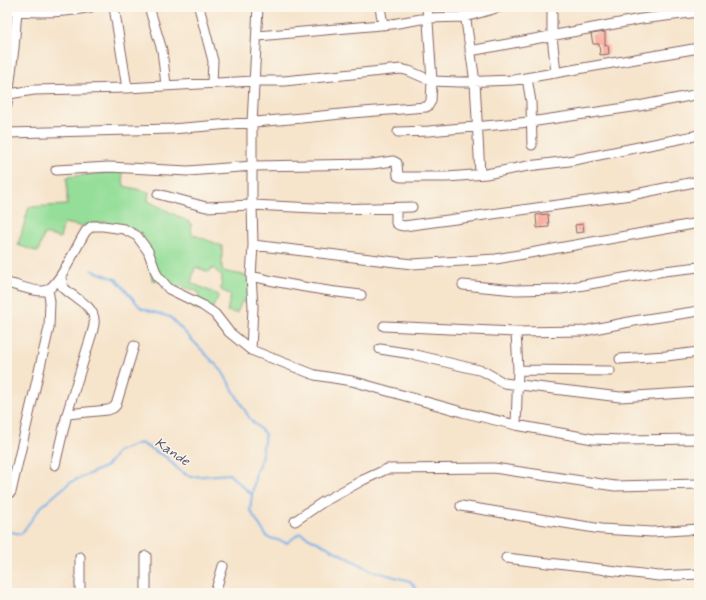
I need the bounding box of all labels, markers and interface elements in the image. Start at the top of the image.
water label: Kande [151,434,194,471]

